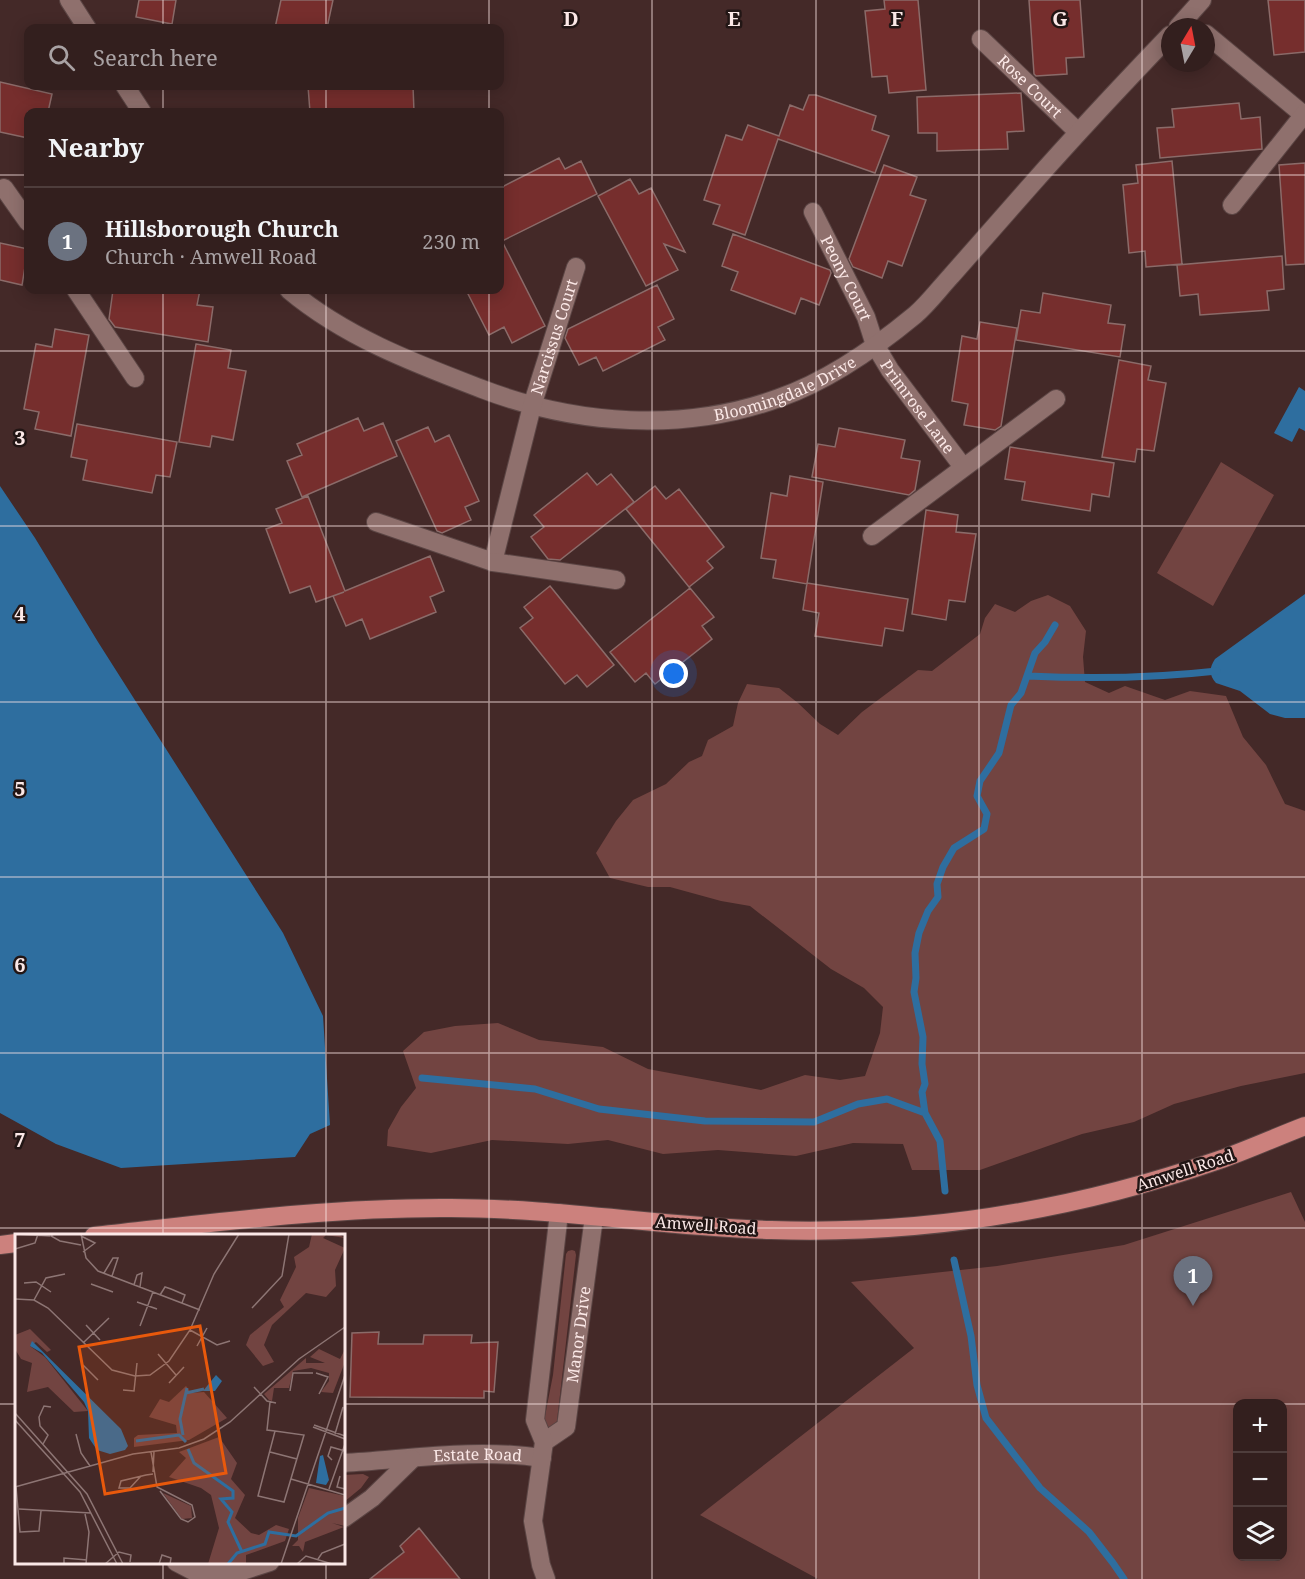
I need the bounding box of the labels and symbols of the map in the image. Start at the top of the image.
text: D [563,5,579,32]
text: E [727,5,741,32]
text: F [891,5,903,32]
text: G [1052,5,1068,32]
north arrow [1161,18,1215,72]
street label: Rose Court [993,50,1068,123]
street label: Peony Court [816,232,877,324]
street label: Narcissus Court [525,276,583,397]
street label: Bloomingdale Drive [712,351,860,426]
street label: Primrose Lane [875,356,960,458]
text: 3 [14,424,26,451]
text: 4 [14,600,26,627]
your location [659,659,688,688]
text: 5 [14,775,26,802]
text: 6 [14,951,26,978]
text: 7 [14,1126,26,1153]
street label: Amwell Road [1133,1144,1237,1196]
street label: Amwell Road [655,1210,758,1240]
inset map [15,1234,345,1564]
pin: 1 [1174,1256,1212,1306]
street label: Manor Drive [561,1285,596,1384]
street label: Estate Road [433,1443,523,1467]

